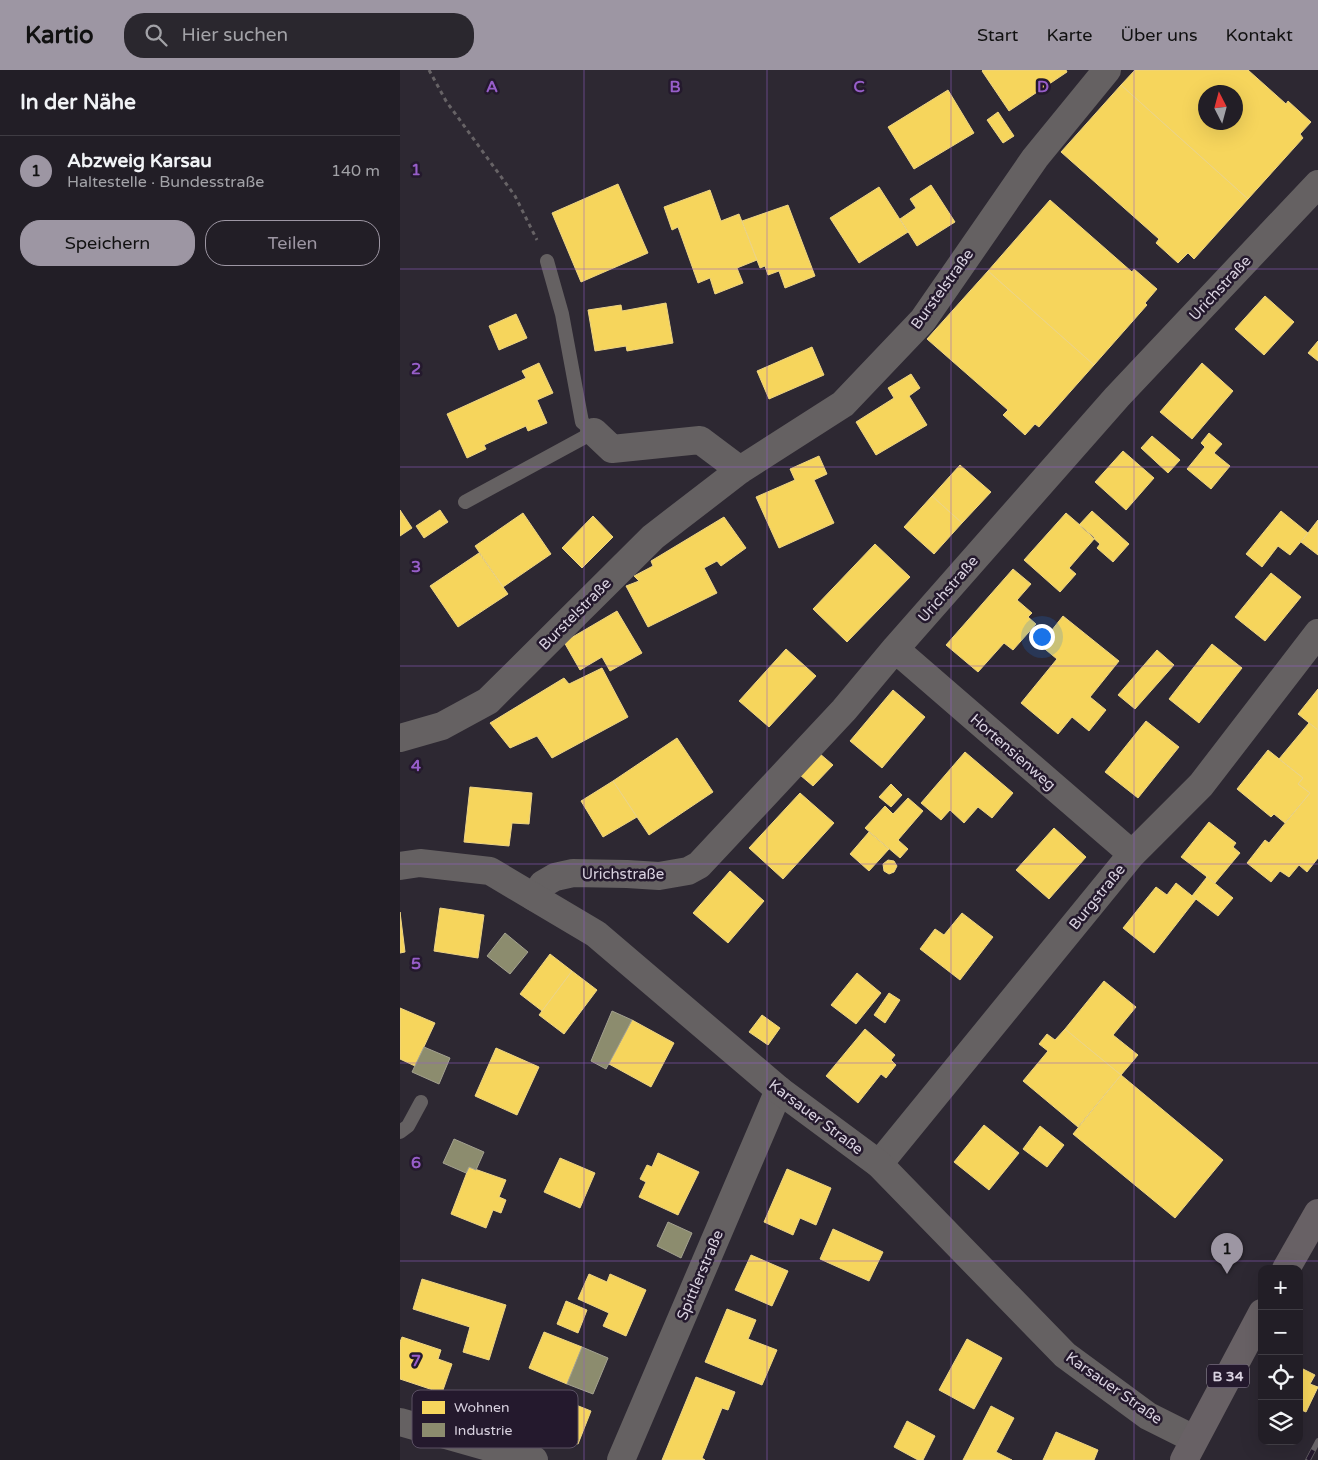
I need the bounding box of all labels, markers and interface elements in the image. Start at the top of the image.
search box [124,13,474,58]
text: Kartio [25,21,94,50]
icon: search [142,21,170,49]
text: Hier suchen [182,24,288,46]
text: Start [977,24,1018,46]
text: Karte [1046,24,1092,46]
text: Über uns [1120,24,1198,46]
text: Kontakt [1226,24,1293,46]
text: A [486,77,498,97]
text: B [669,77,681,97]
text: C [853,77,865,97]
text: D [1037,77,1049,97]
north arrow [1198,85,1243,130]
text: In der Nähe [20,90,136,115]
text: Abzweig Karsau [67,150,212,172]
text: 1 [411,160,421,180]
text: 1 [31,161,41,181]
text: 140 m [331,161,380,181]
text: Haltestelle · Bundesstraße [67,172,264,192]
button: Speichern [20,220,195,266]
button: Teilen [205,220,380,266]
street label: Burstelstraße [907,245,977,333]
street label: Urichstraße [1185,252,1255,324]
text: 2 [411,359,421,379]
street label: Urichstraße [914,552,982,626]
text: 3 [411,557,421,577]
street label: Burstelstraße [535,574,615,654]
your location [1029,624,1055,650]
street label: Hortensienweg [967,710,1059,794]
text: 4 [411,756,421,776]
street label: Burgstraße [1065,861,1129,933]
street label: Urichstraße [582,865,664,883]
text: 5 [411,954,421,974]
street label: Karsauer Straße [765,1076,867,1158]
text: 6 [411,1153,421,1173]
street label: Spittlerstraße [673,1227,727,1323]
pin: 1 [1211,1233,1243,1274]
map controls [1258,1265,1303,1445]
button: + [1258,1265,1303,1310]
button: − [1258,1310,1303,1355]
street label: Karsauer Straße [1062,1348,1166,1428]
text: 7 [411,1351,421,1371]
button: locate [1258,1355,1303,1400]
road number: B 34 [1207,1364,1249,1388]
legend [412,1390,578,1448]
text: Wohnen [454,1399,510,1416]
button: layers [1258,1400,1303,1445]
text: Industrie [454,1422,513,1439]

